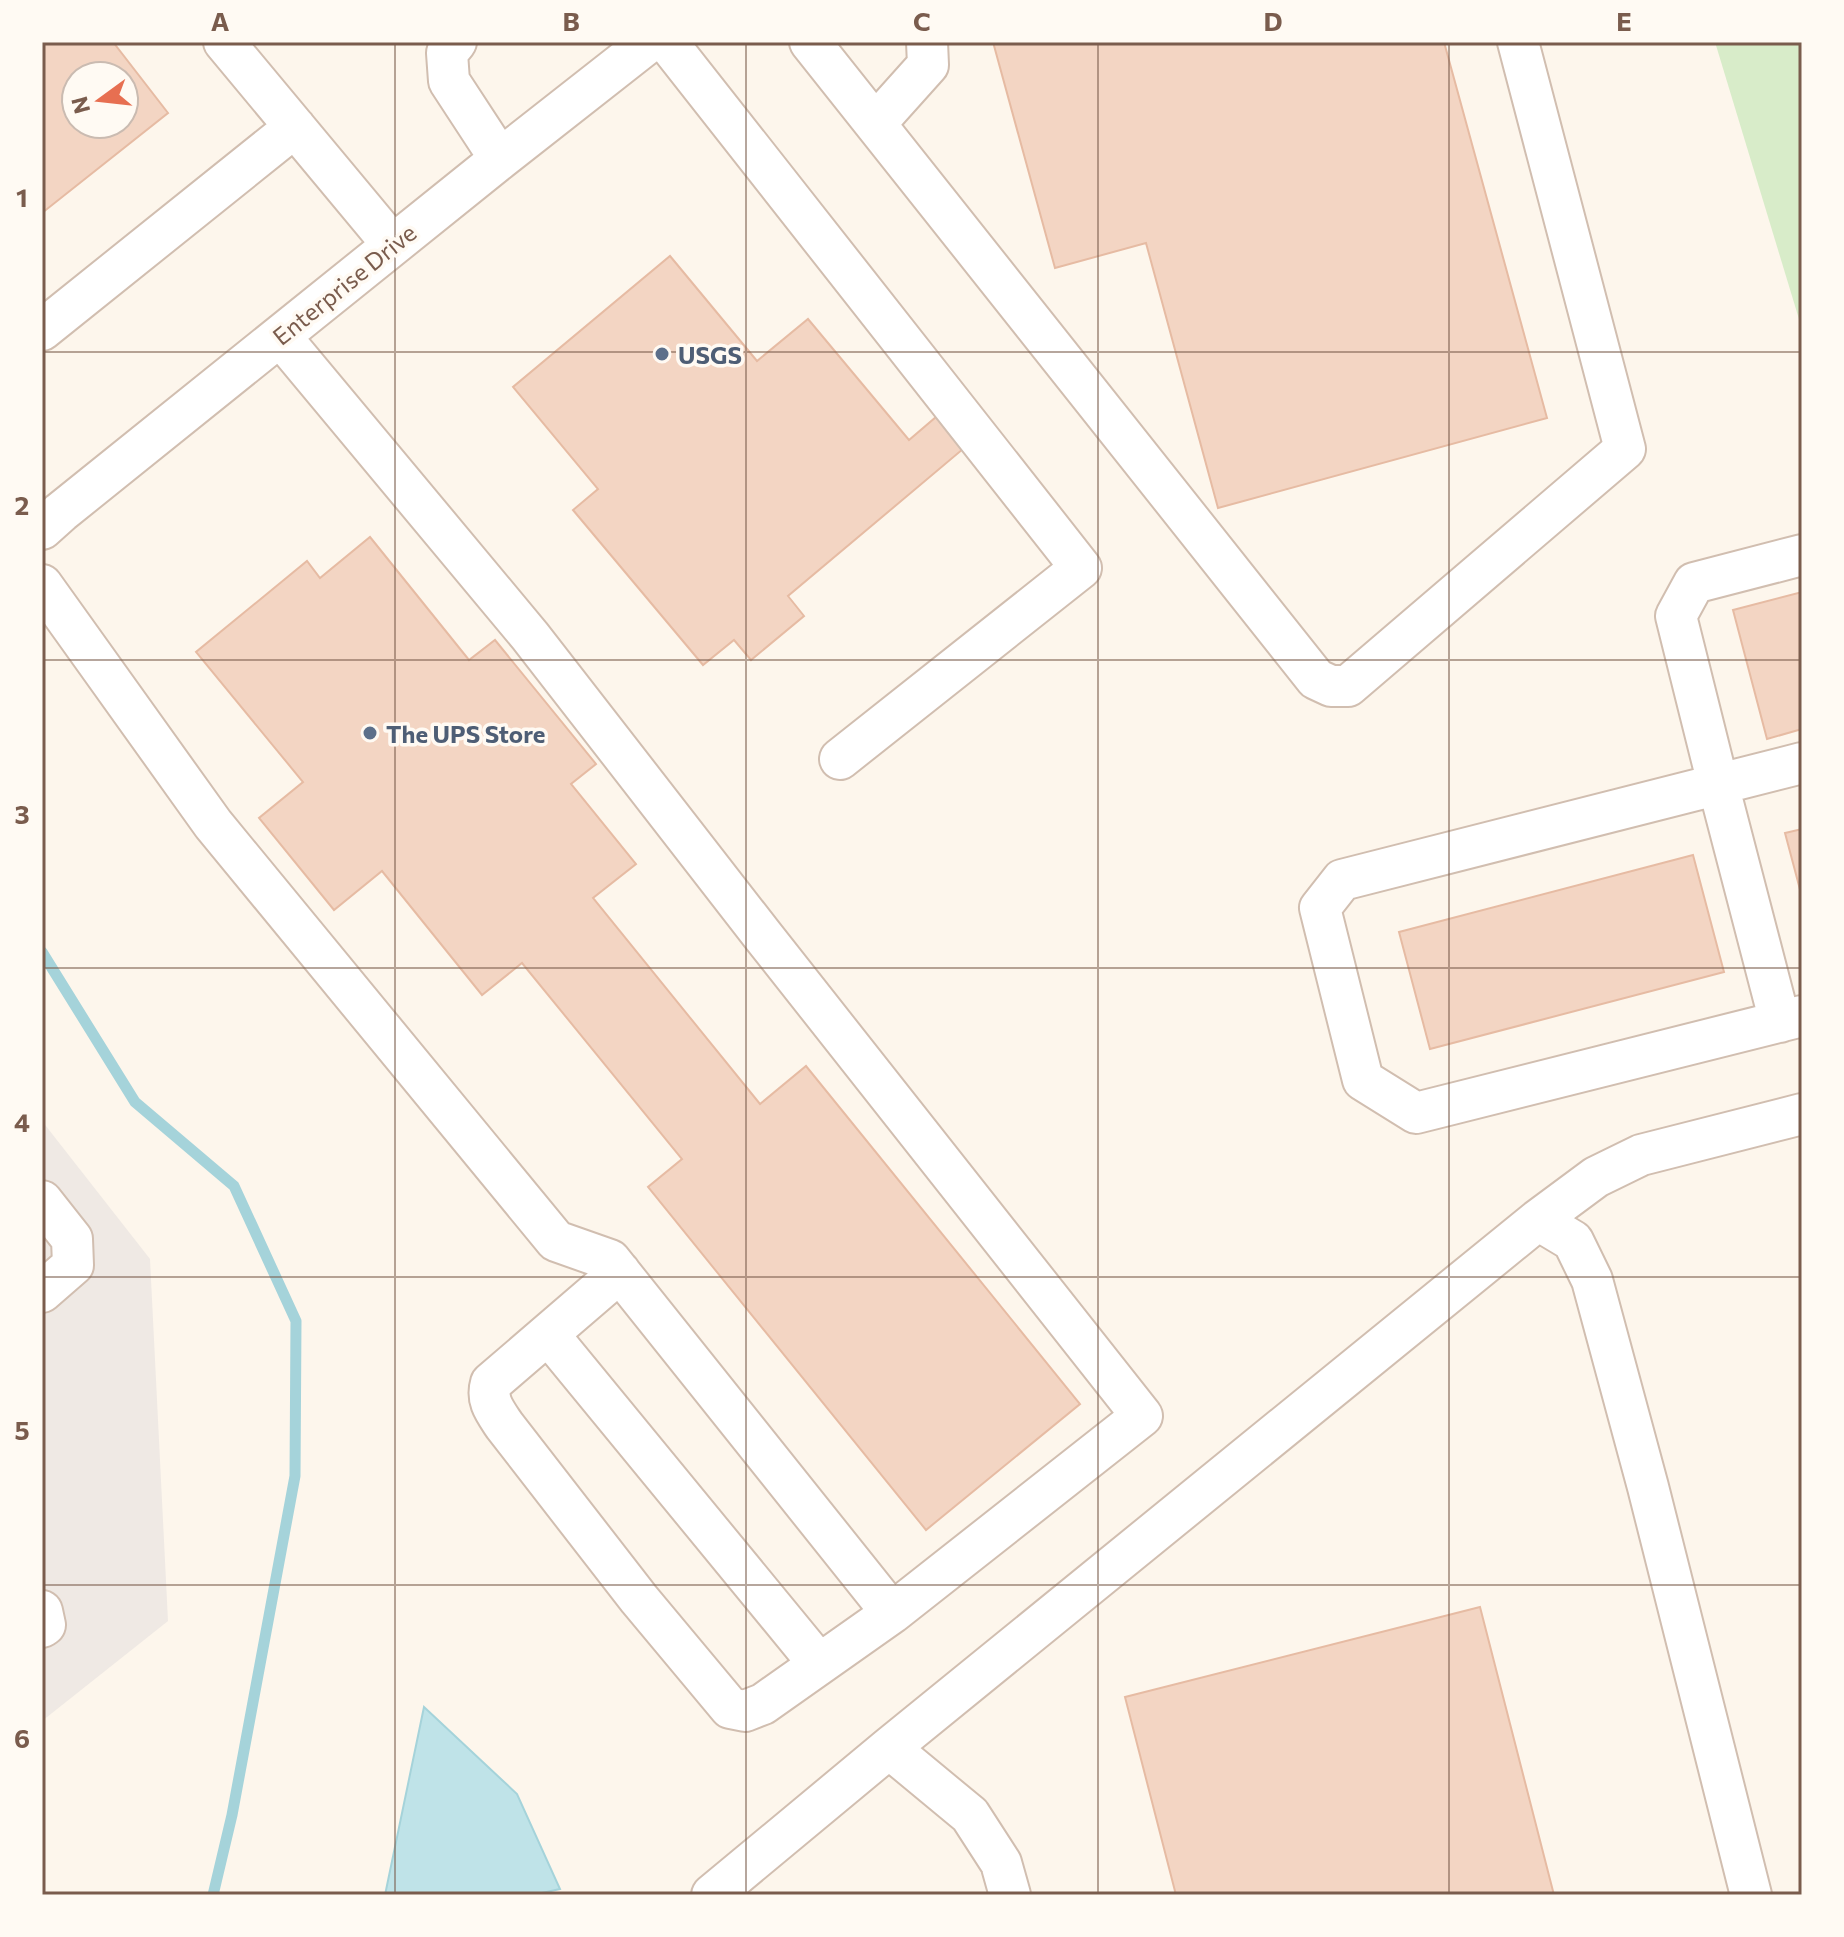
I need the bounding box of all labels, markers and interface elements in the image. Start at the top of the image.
text: A [211,5,230,36]
text: B [562,5,580,36]
text: C [913,5,931,36]
text: D [1263,5,1283,36]
text: E [1616,5,1632,36]
north arrow [60,60,140,140]
text: N [65,94,95,117]
text: 1 [16,181,28,212]
street label: Enterprise Drive [266,217,422,351]
place label: USGS [678,340,742,369]
marker: USGS [653,345,671,363]
text: 2 [15,489,29,520]
place label: The UPS Store [386,719,545,748]
marker: The UPS Store [361,724,379,742]
text: 3 [14,798,30,829]
text: 4 [14,1106,30,1137]
text: 5 [14,1414,30,1445]
text: 6 [14,1722,30,1753]

